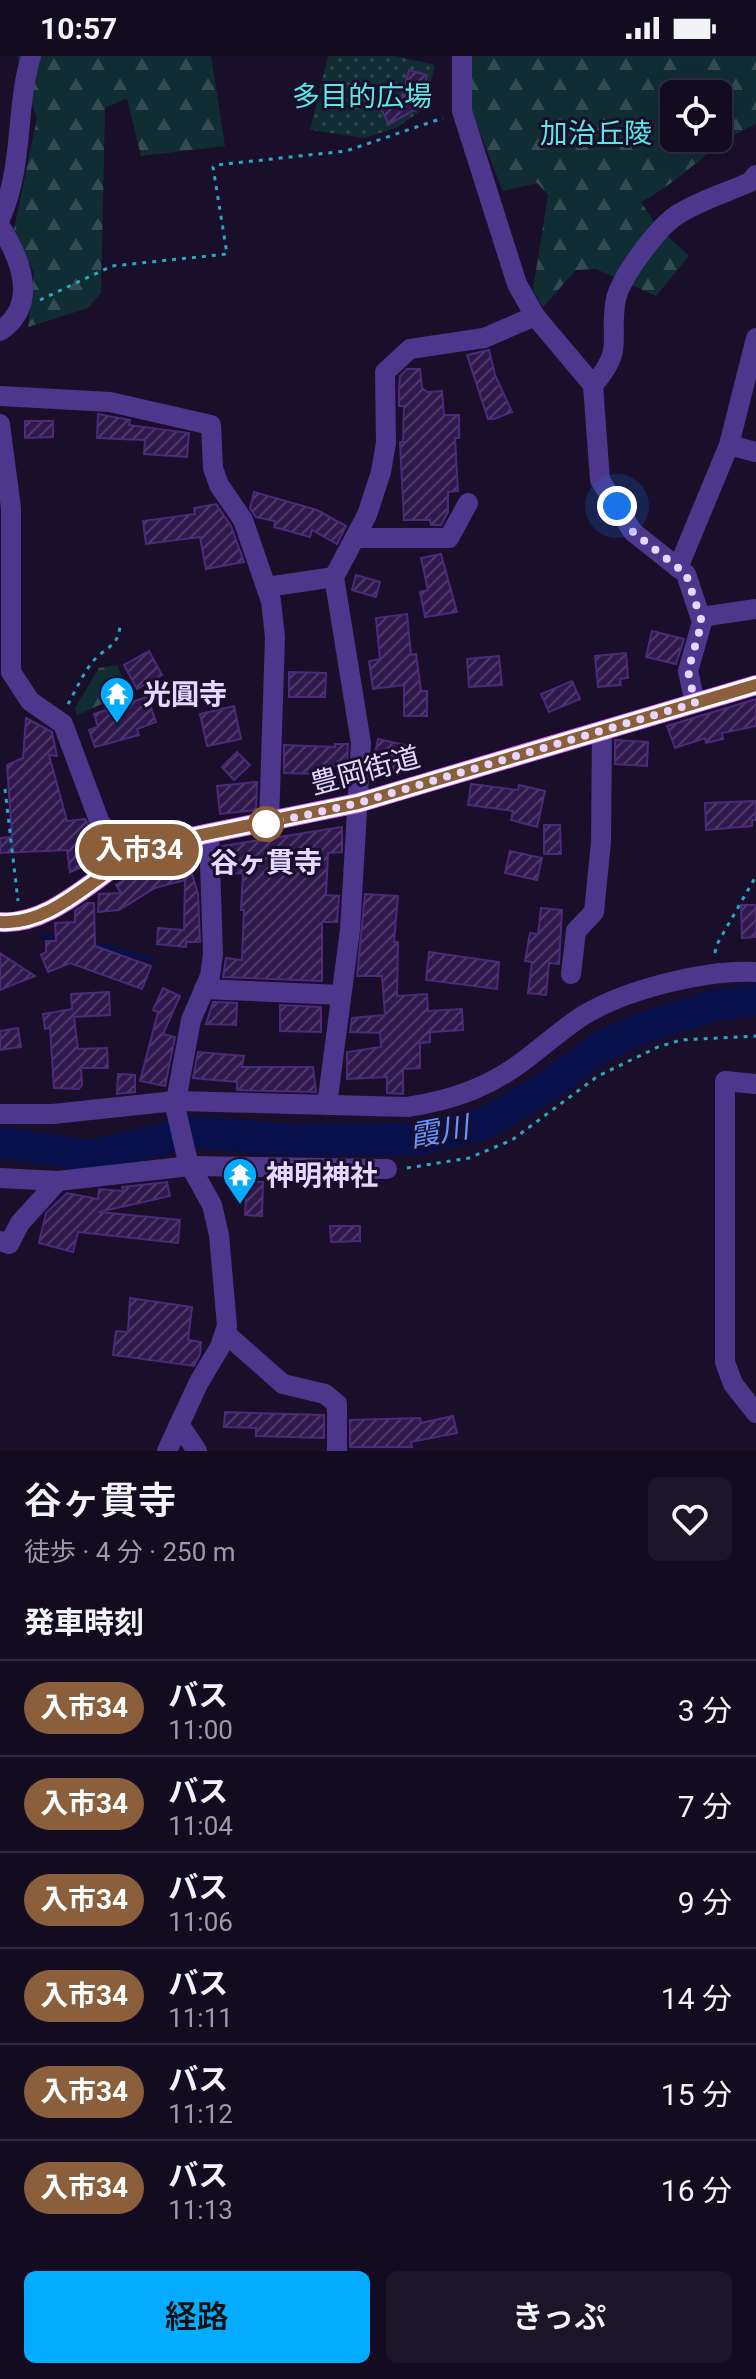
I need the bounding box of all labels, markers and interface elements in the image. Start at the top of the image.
text: 10:57 [40,11,117,46]
park label: 多目的広場 [292,80,432,113]
map controls [660,80,732,152]
button: locate [660,80,732,152]
park label: 加治丘陵 [540,117,652,150]
your location [597,486,637,526]
temple icon: 光圓寺 [98,675,136,725]
place label: 光圓寺 [143,678,227,711]
street label: 豊岡街道 [307,740,423,801]
marker: 谷ヶ貫寺 [249,807,283,841]
line badge: 入市34 [83,824,195,876]
text: 入市34 [95,833,183,866]
place label: 谷ヶ貫寺 [210,846,322,879]
water label: 霞川 [406,1109,474,1154]
temple icon: 神明神社 [221,1156,259,1206]
place label: 神明神社 [266,1159,378,1192]
button: heart [648,1477,732,1561]
text: 谷ヶ貫寺 [24,1479,176,1523]
text: 徒歩 · 4 分 · 250 m [24,1537,236,1567]
text: 発車時刻 [24,1605,144,1640]
text: バス [168,1678,228,1713]
text: 入市34 [40,1691,128,1724]
text: 3 分 [678,1693,732,1728]
text: 11:00 [168,1715,233,1745]
text: バス [168,1774,228,1809]
text: 入市34 [40,1787,128,1820]
text: 7 分 [678,1789,732,1824]
text: 11:04 [168,1811,233,1841]
text: バス [168,1870,228,1905]
text: 入市34 [40,1883,128,1916]
text: 9 分 [678,1885,732,1920]
text: 11:06 [168,1907,233,1937]
text: バス [168,1966,228,2001]
text: 入市34 [40,1979,128,2012]
text: 14 分 [661,1981,732,2016]
text: 11:11 [168,2003,233,2033]
text: バス [168,2062,228,2097]
text: 入市34 [40,2075,128,2108]
text: 15 分 [661,2077,732,2112]
text: 11:12 [168,2099,233,2129]
text: バス [168,2158,228,2193]
text: 入市34 [40,2171,128,2204]
text: 16 分 [661,2173,732,2208]
text: 11:13 [168,2195,233,2225]
button: 経路 [24,2271,370,2363]
button: きっぷ [386,2271,732,2363]

